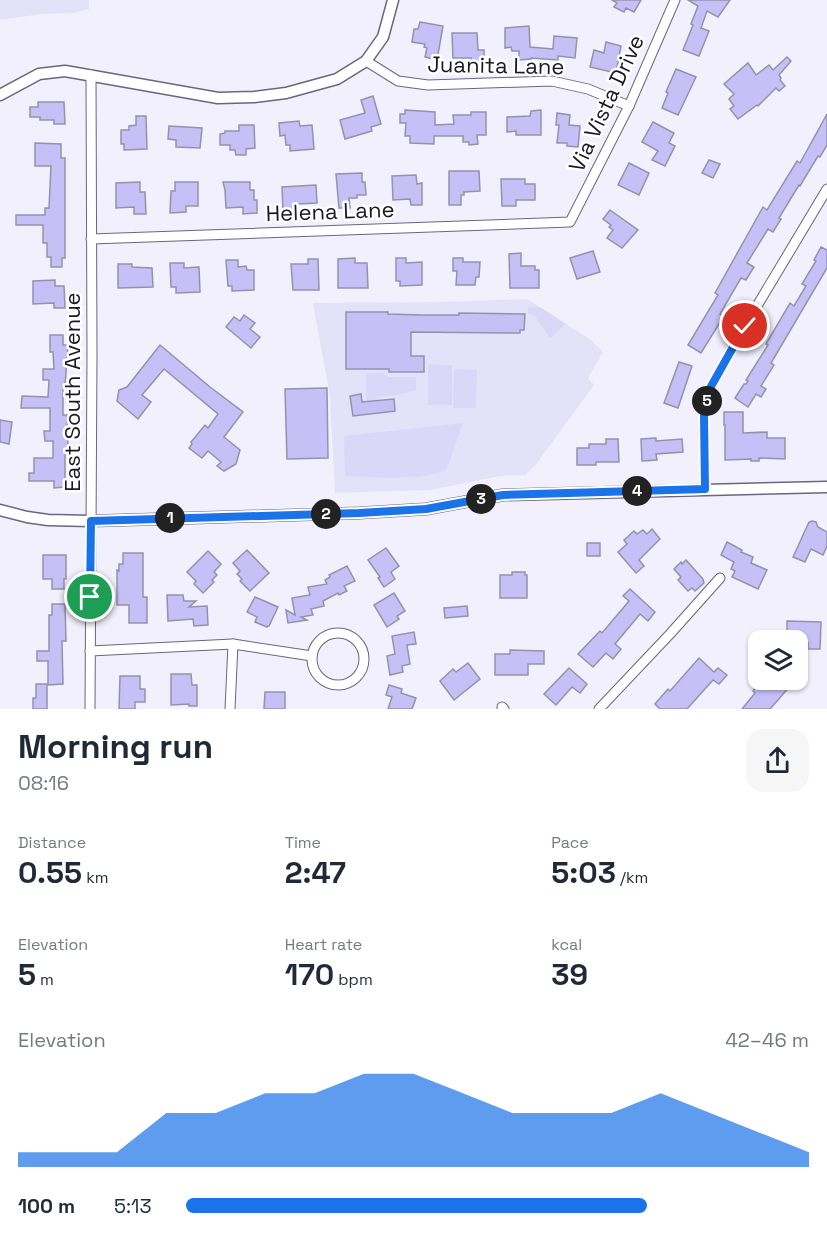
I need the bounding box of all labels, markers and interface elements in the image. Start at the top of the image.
street label: Via Vista Drive [562,30,650,176]
street label: Juanita Lane [427,50,565,80]
street label: Helena Lane [265,195,395,227]
street label: East South Avenue [58,292,86,492]
pin [719,300,770,351]
icon: check [728,309,761,342]
pin: 5 [692,386,722,416]
text: 5 [702,390,712,411]
pin: 4 [622,476,652,506]
text: 4 [632,480,642,501]
pin: 3 [466,484,496,514]
text: 3 [476,488,486,509]
pin: 2 [311,499,341,529]
pin: 1 [155,503,185,533]
text: 2 [321,503,331,524]
text: 1 [166,507,174,528]
pin [64,571,115,622]
icon: arrive [73,580,106,613]
map controls [748,630,808,690]
button: layers [748,630,808,690]
text: Morning run [18,726,213,768]
button: share [746,729,809,792]
text: 08:16 [18,770,69,796]
text: Distance [18,832,86,853]
text: Time [285,832,321,853]
text: Pace [551,832,589,853]
text: 0.55 [18,853,82,892]
text: 2:47 [285,853,346,892]
text: 5:03 [551,853,616,892]
text: km [82,867,109,888]
text: /km [616,867,648,888]
text: Elevation [18,934,88,955]
text: Heart rate [285,934,362,955]
text: kcal [551,934,582,955]
text: 5 [18,955,36,994]
text: 170 [285,955,334,994]
text: 39 [551,955,588,994]
text: m [36,969,54,990]
text: bpm [334,969,373,990]
text: Elevation [18,1027,106,1053]
text: 42–46 m [725,1027,809,1053]
text: 100 m [18,1193,75,1219]
text: 5:13 [114,1193,151,1219]

